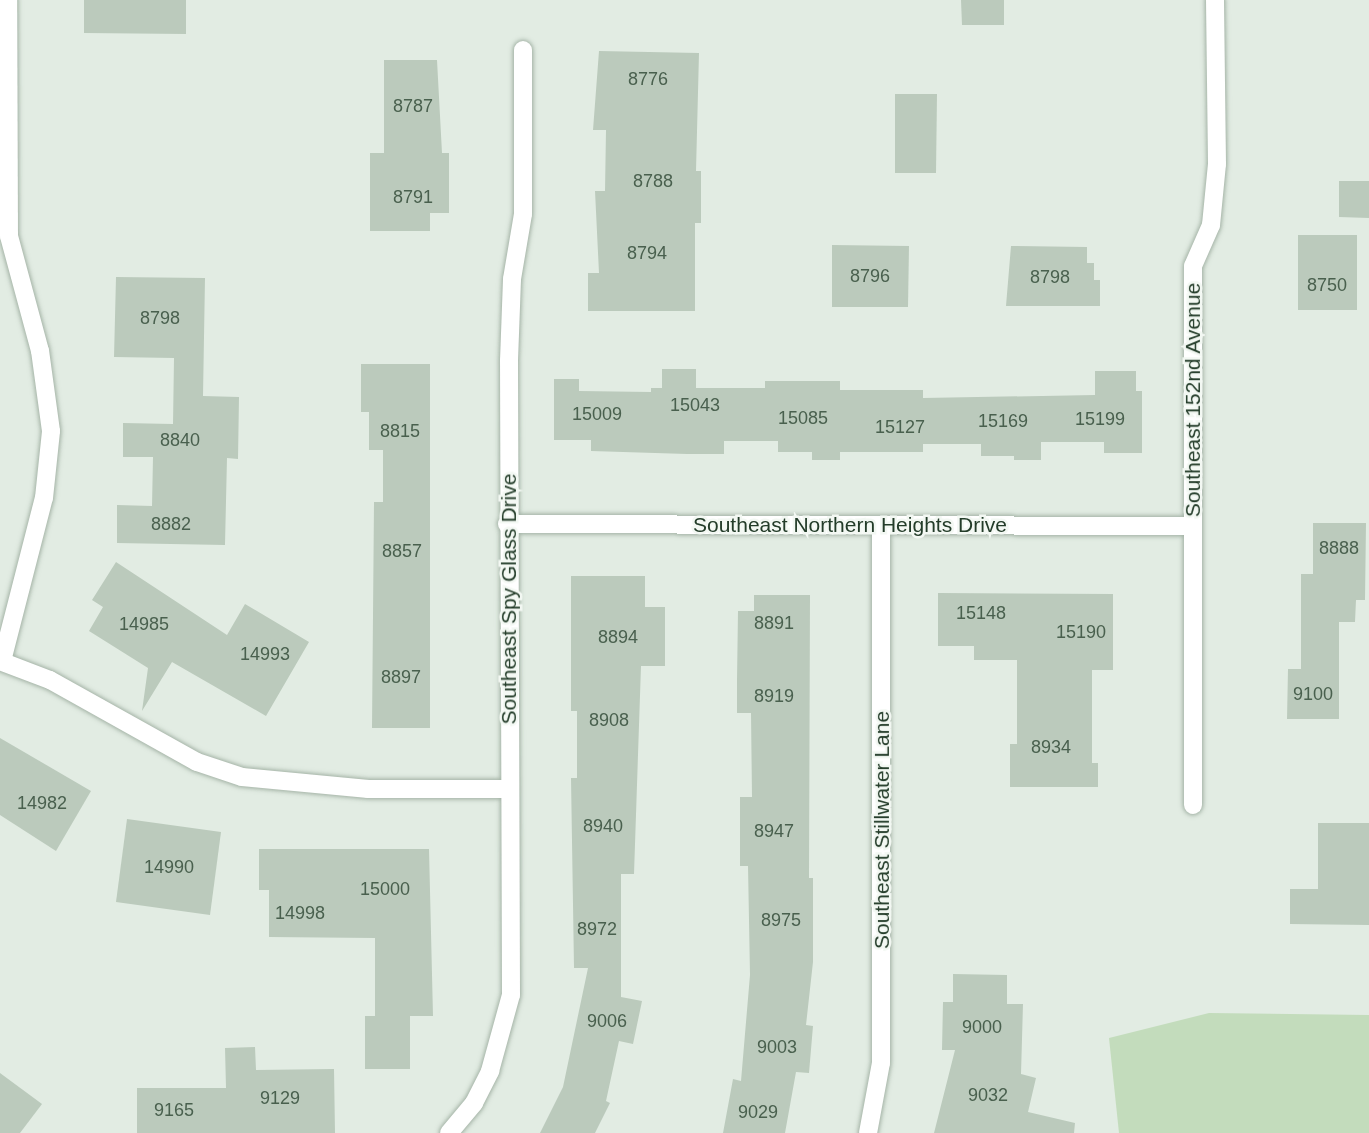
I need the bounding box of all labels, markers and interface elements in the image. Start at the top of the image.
house number: 8776 [628,68,668,90]
house number: 8787 [393,95,433,117]
house number: 8788 [633,170,673,192]
house number: 8791 [393,186,433,208]
house number: 8794 [627,242,667,264]
house number: 8796 [850,265,890,287]
house number: 8798 [1030,266,1070,288]
house number: 8750 [1307,274,1347,296]
street label: Southeast 152nd Avenue [1180,282,1206,518]
house number: 8798 [140,307,180,329]
house number: 15043 [670,394,720,416]
house number: 15009 [572,403,622,425]
house number: 15085 [778,407,828,429]
house number: 15199 [1075,408,1125,430]
house number: 15169 [978,410,1028,432]
house number: 15127 [875,416,925,438]
house number: 8815 [380,420,420,442]
house number: 8840 [160,429,200,451]
street label: Southeast Spy Glass Drive [496,474,522,724]
street label: Southeast Northern Heights Drive [693,512,1007,538]
house number: 8882 [151,513,191,535]
house number: 8888 [1319,537,1359,559]
house number: 8857 [382,540,422,562]
house number: 15148 [956,602,1006,624]
house number: 8891 [754,612,794,634]
house number: 14985 [119,613,169,635]
house number: 15190 [1056,621,1106,643]
house number: 8894 [598,626,638,648]
house number: 14993 [240,643,290,665]
house number: 8897 [381,666,421,688]
house number: 9100 [1293,683,1333,705]
house number: 8919 [754,685,794,707]
house number: 8908 [589,709,629,731]
street label: Southeast Stillwater Lane [869,711,895,949]
house number: 8934 [1031,736,1071,758]
house number: 14982 [17,792,67,814]
house number: 8940 [583,815,623,837]
house number: 8947 [754,820,794,842]
house number: 14990 [144,856,194,878]
house number: 15000 [360,878,410,900]
house number: 14998 [275,902,325,924]
house number: 8975 [761,909,801,931]
house number: 8972 [577,918,617,940]
house number: 9006 [587,1010,627,1032]
house number: 9000 [962,1016,1002,1038]
house number: 9003 [757,1036,797,1058]
house number: 9032 [968,1084,1008,1106]
house number: 9129 [260,1087,300,1109]
house number: 9165 [154,1099,194,1121]
house number: 9029 [738,1101,778,1123]

